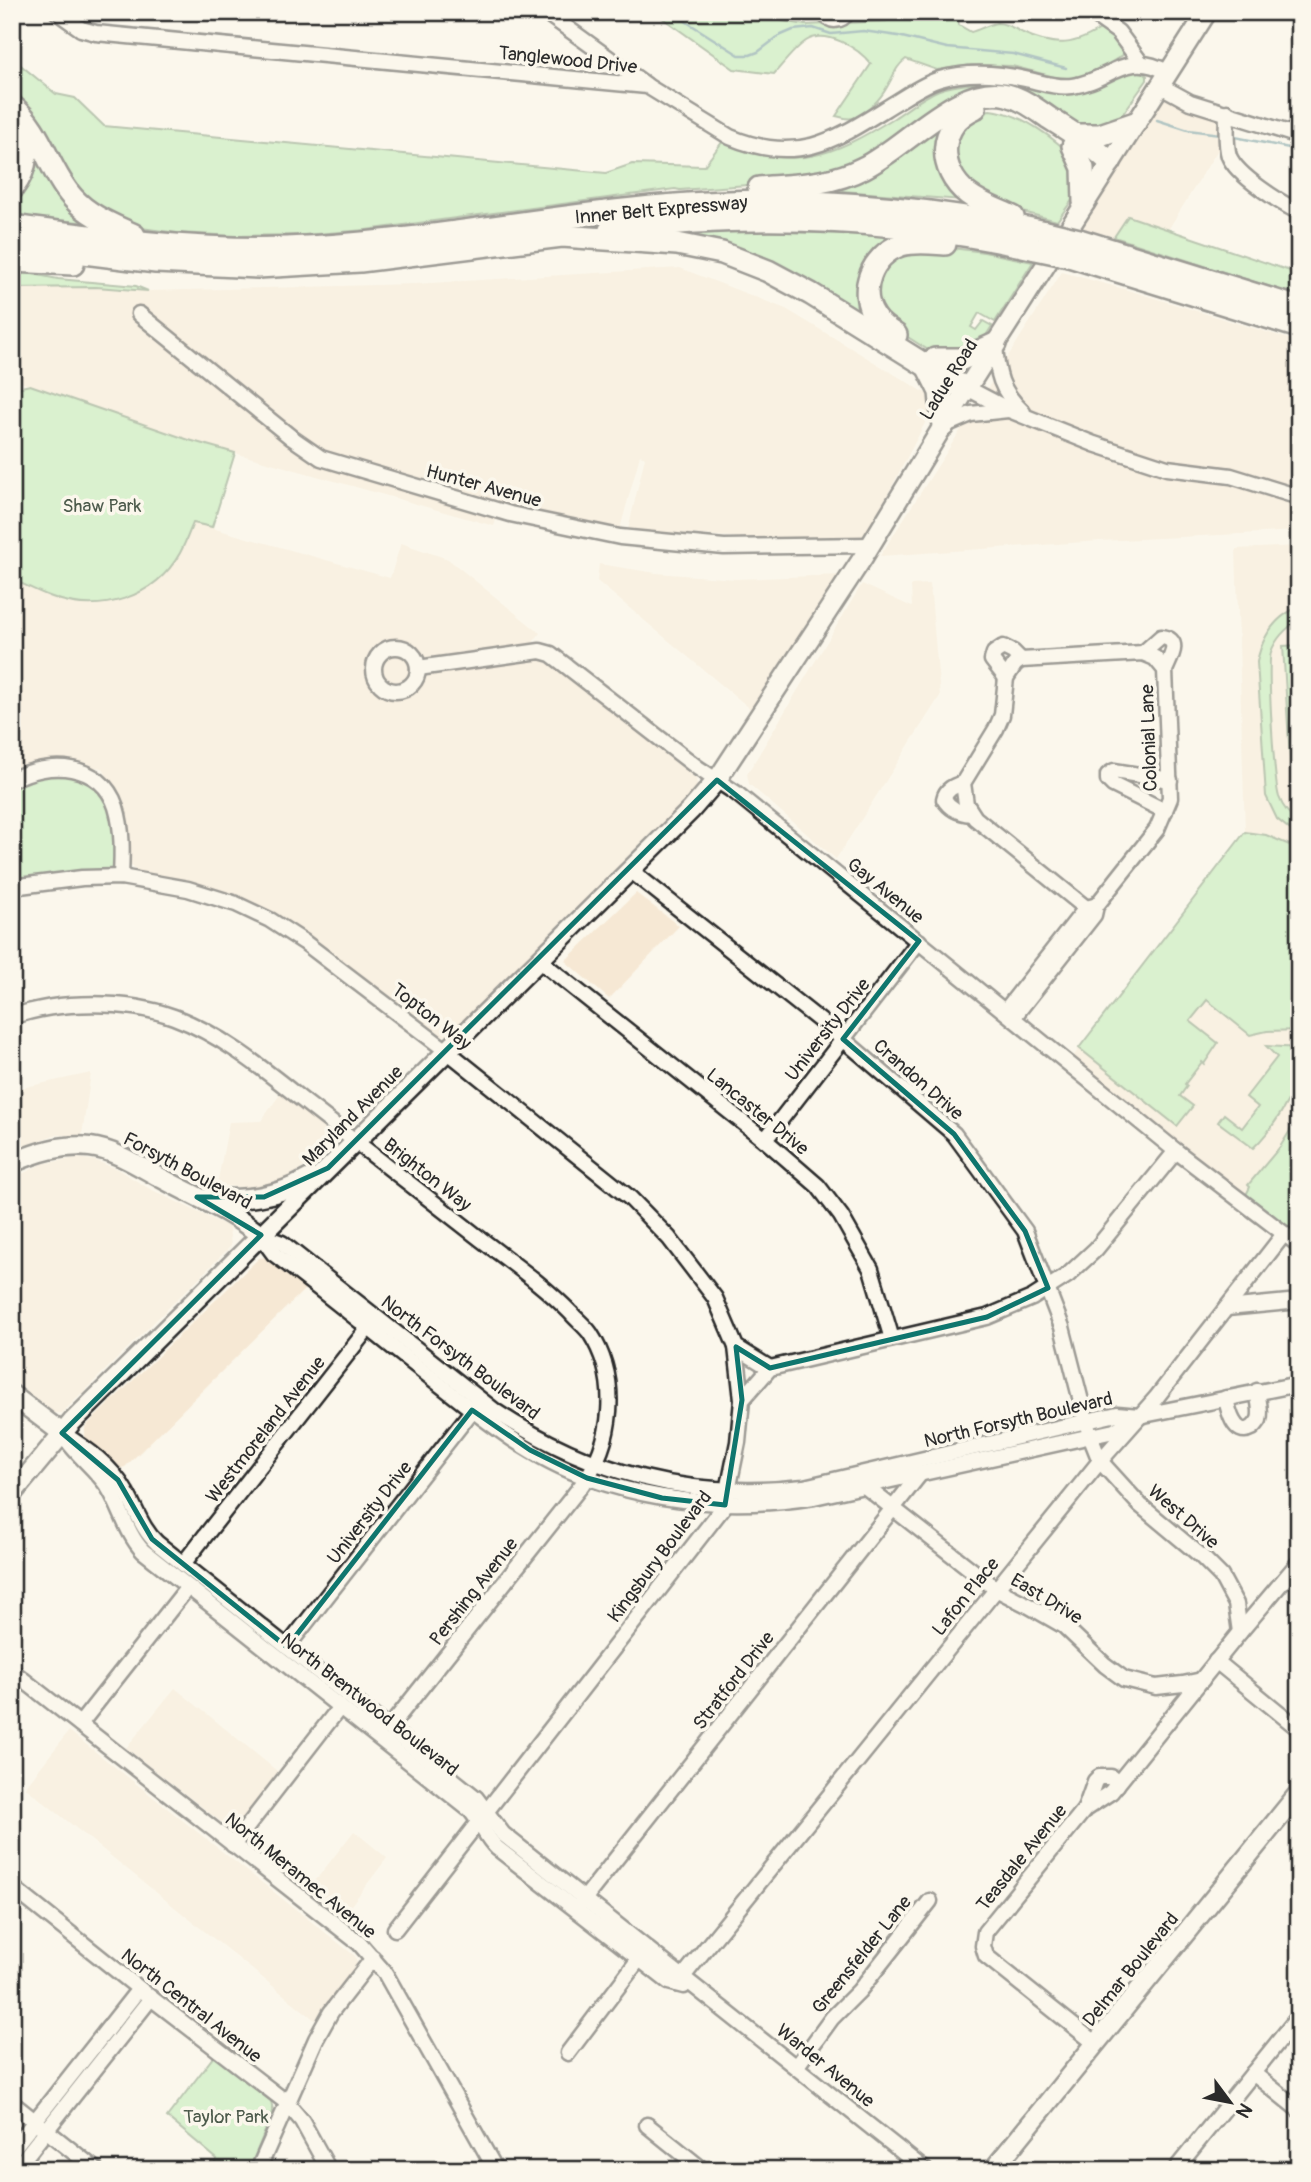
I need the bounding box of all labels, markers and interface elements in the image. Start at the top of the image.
street label: Tanglewood Drive [497,41,639,79]
street label: Inner Belt Expressway [574,190,749,230]
street label: Ladue Road [914,334,983,425]
street label: Hunter Avenue [423,459,545,513]
park label: Shaw Park [62,494,142,518]
street label: Colonial Lane [1135,683,1163,792]
street label: Gay Avenue [842,852,929,929]
street label: University Drive [780,973,876,1086]
street label: Topton Way [387,978,476,1055]
street label: Crandon Drive [868,1034,969,1126]
street label: Maryland Avenue [297,1060,409,1171]
street label: Lancaster Drive [701,1063,814,1161]
street label: Forsyth Boulevard [119,1127,256,1215]
street label: Brighton Way [379,1133,476,1217]
street label: North Forsyth Boulevard [376,1290,545,1425]
street label: Westmoreland Avenue [201,1351,331,1508]
street label: North Forsyth Boulevard [922,1387,1115,1453]
street label: University Drive [322,1456,418,1569]
street label: West Drive [1143,1479,1224,1555]
street label: Kingsbury Boulevard [602,1486,717,1627]
street label: Pershing Avenue [424,1532,524,1650]
street label: Lafon Place [927,1552,1005,1641]
street label: East Drive [1006,1568,1087,1630]
street label: Stratford Drive [688,1626,780,1735]
street label: North Brentwood Boulevard [276,1628,463,1782]
street label: Teasdale Avenue [971,1799,1073,1916]
street label: North Meramec Avenue [220,1807,381,1945]
street label: Greensfelder Lane [807,1890,917,2019]
street label: Delmar Boulevard [1077,1908,1184,2032]
street label: North Central Avenue [116,1943,267,2069]
street label: Warder Avenue [771,2019,880,2113]
north arrow [1196,2066,1266,2136]
text: N [1230,2099,1257,2122]
park label: Taylor Park [183,2105,269,2129]

